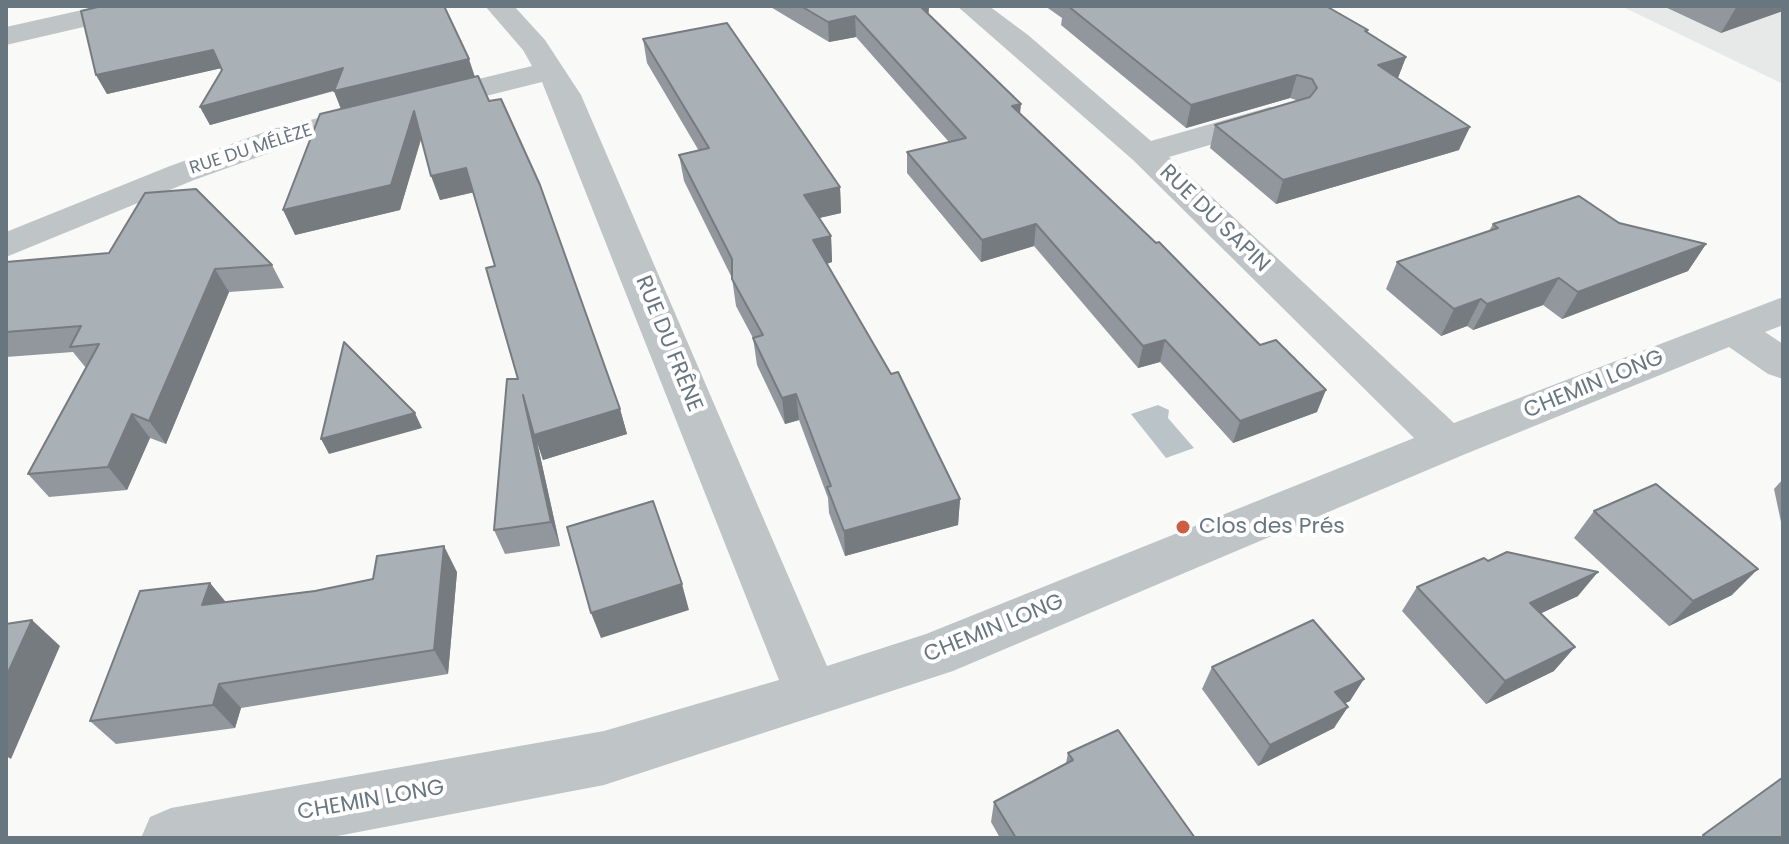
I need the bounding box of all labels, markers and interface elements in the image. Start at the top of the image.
street label: RUE DU MÉLÈZE [187,120,315,180]
street label: RUE DU SAPIN [1153,160,1275,278]
street label: RUE DU FRÊNE [629,272,707,416]
street label: CHEMIN LONG [1520,345,1668,425]
place label: Clos des Prés [1199,514,1345,540]
marker: Clos des Prés [1174,518,1192,536]
street label: CHEMIN LONG [920,589,1068,669]
street label: CHEMIN LONG [296,775,446,827]

